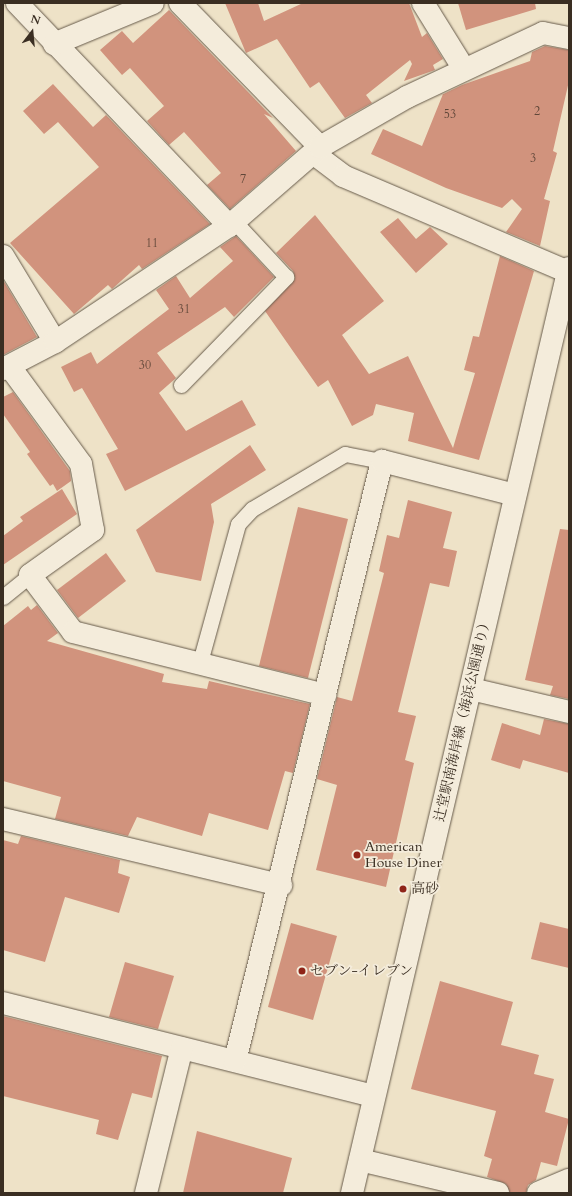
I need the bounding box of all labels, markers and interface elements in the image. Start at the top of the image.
text: N [29,11,42,29]
north arrow [12,12,52,52]
house number: 2 [534,105,540,119]
house number: 53 [444,108,456,122]
house number: 3 [530,152,536,166]
house number: 7 [240,173,246,187]
house number: 11 [146,237,158,251]
house number: 31 [178,303,190,317]
house number: 30 [139,359,151,373]
street label: 辻堂駅南海岸線（海浜公園通り） [431,615,495,823]
place label: American House Diner [365,839,441,872]
marker: American House Diner [352,850,362,860]
place label: 高砂 [411,881,439,897]
marker: 高砂 [398,884,408,894]
place label: セブン-イレブン [310,963,414,979]
marker: セブン-イレブン [297,966,307,976]

